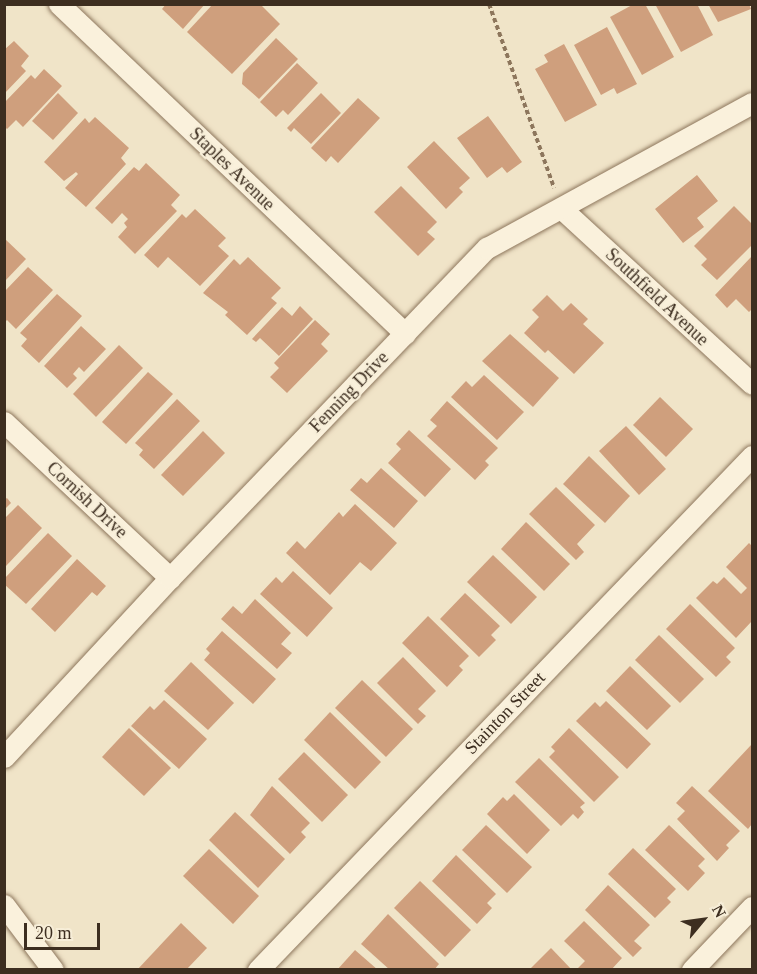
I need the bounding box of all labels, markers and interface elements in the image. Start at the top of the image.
street label: Staples Avenue [185,123,279,215]
street label: Southfield Avenue [601,243,713,351]
street label: Fenning Drive [305,347,393,437]
street label: Cornish Drive [42,457,132,543]
street label: Stainton Street [460,667,550,759]
north arrow [673,890,733,950]
text: N [709,902,729,920]
scale bar [27,911,104,949]
text: 20 m [35,923,72,943]

